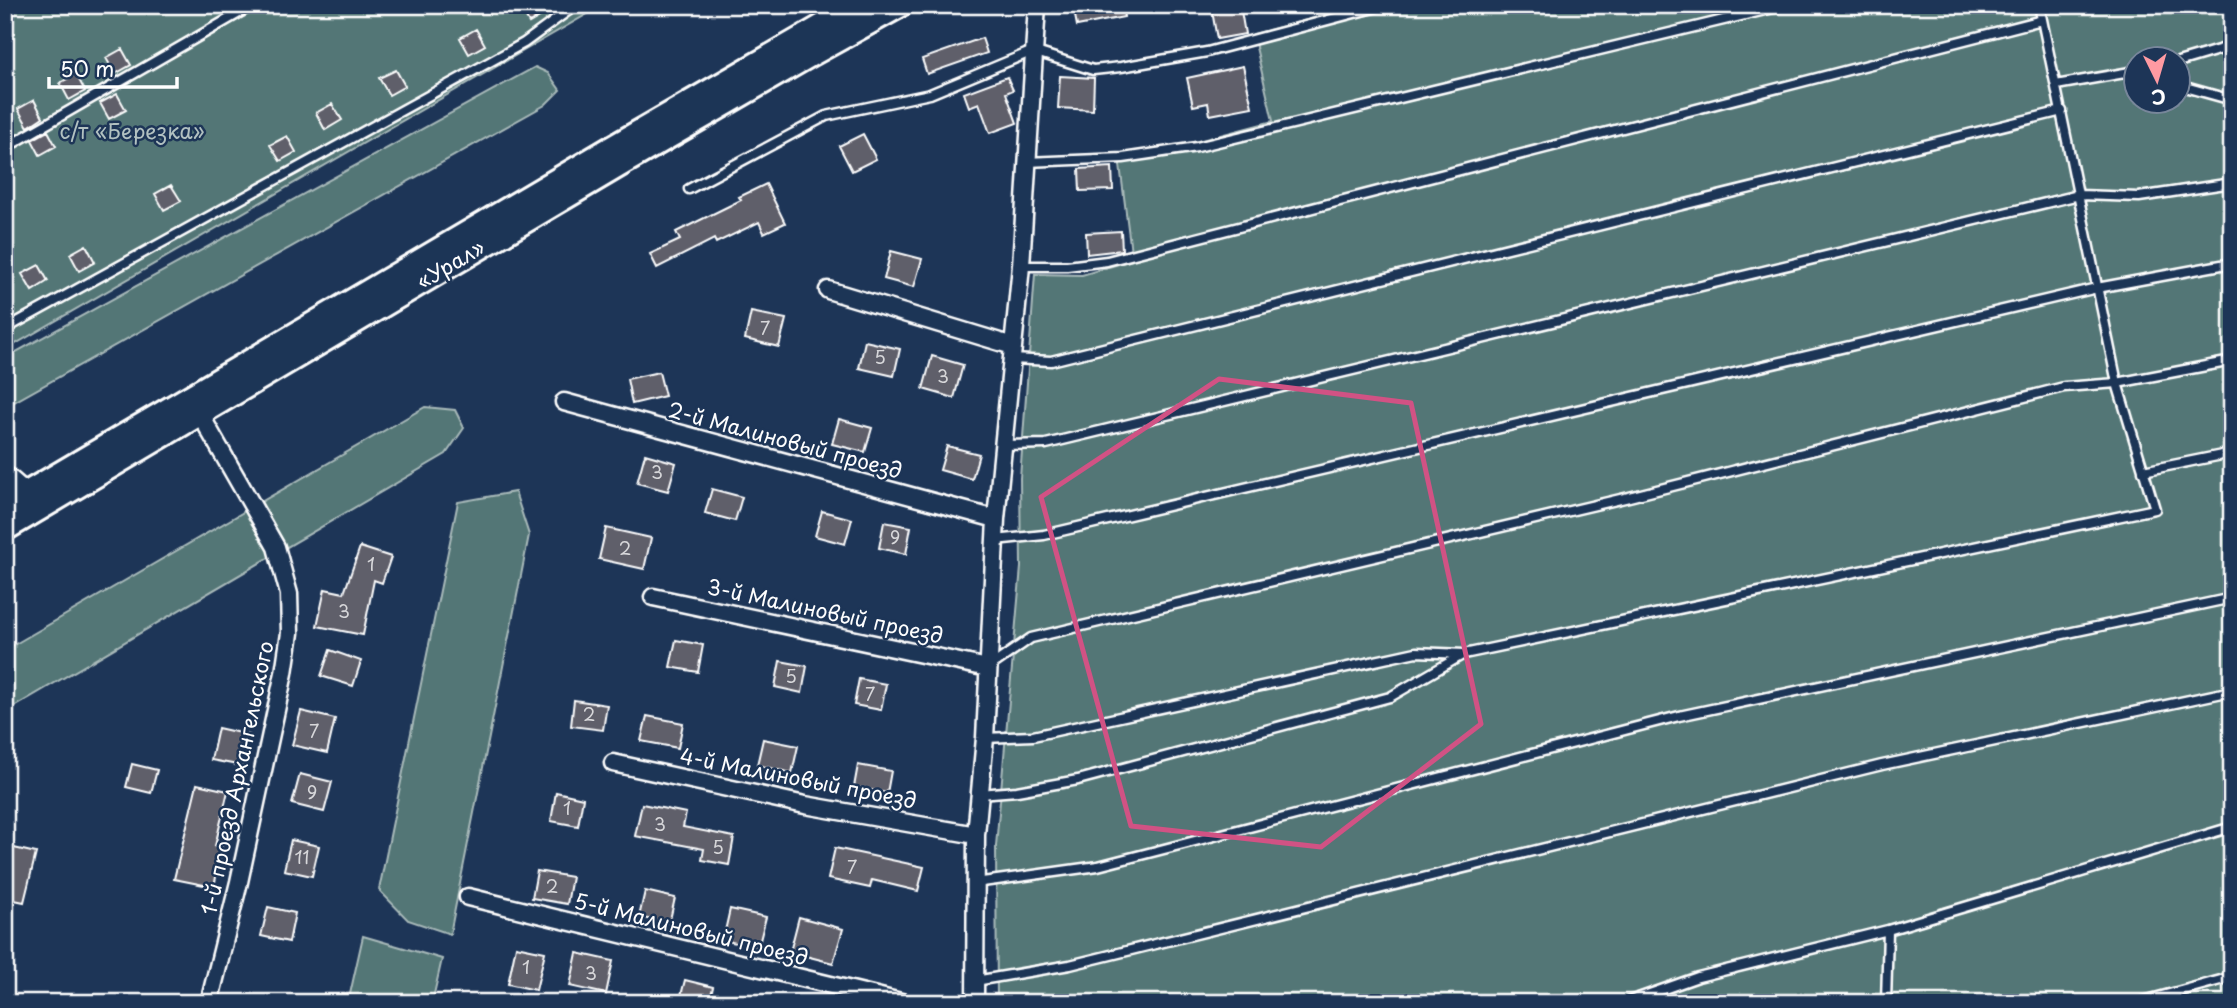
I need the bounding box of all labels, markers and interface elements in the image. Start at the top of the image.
scale bar [49,46,177,90]
north arrow [2122,46,2192,116]
text: 50 m [60,52,114,84]
text: С [2150,83,2167,113]
park label: с/т «Березка» [59,114,205,146]
street label: «Урал» [410,230,490,296]
house number: 7 [760,314,770,341]
house number: 5 [874,343,886,370]
house number: 3 [937,362,949,389]
street label: 2-й Малиновый проезд [665,392,906,486]
house number: 3 [651,458,663,485]
house number: 9 [890,523,900,550]
house number: 2 [619,534,631,561]
house number: 1 [367,550,375,577]
street label: 3-й Малиновый проезд [705,569,946,651]
house number: 3 [338,597,350,624]
street label: 1-й проезд Архангельского [191,638,281,918]
house number: 5 [785,662,797,689]
house number: 7 [865,680,875,707]
house number: 2 [583,700,595,727]
house number: 7 [309,717,319,744]
street label: 4-й Малиновый проезд [677,738,919,816]
house number: 9 [307,778,317,805]
house number: 1 [563,794,571,821]
house number: 3 [654,810,666,837]
house number: 5 [712,833,724,860]
house number: 11 [294,843,310,870]
house number: 7 [847,853,857,880]
house number: 2 [546,872,558,899]
street label: 5-й Малиновый проезд [571,884,812,973]
house number: 1 [522,953,530,980]
house number: 3 [585,959,597,986]

